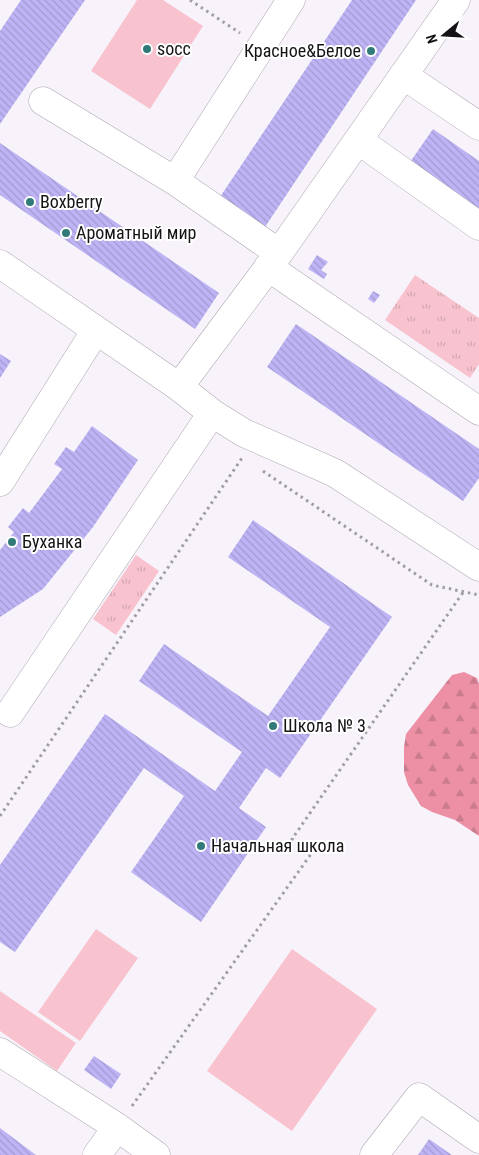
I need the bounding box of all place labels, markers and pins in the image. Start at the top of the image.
place label: socc [157,38,191,59]
place label: Красное&Белое [244,40,361,61]
marker: socc [141,43,153,55]
marker: Красное&Белое [365,45,377,57]
place label: Boxberry [40,191,103,212]
marker: Boxberry [24,196,36,208]
place label: Ароматный мир [76,222,197,243]
marker: Ароматный мир [60,227,72,239]
place label: Буханка [22,531,82,552]
marker: Буханка [6,536,18,548]
place label: Школа № 3 [283,715,366,736]
marker: Школа № 3 [267,720,279,732]
place label: Начальная школа [211,835,344,856]
marker: Начальная школа [195,840,207,852]

